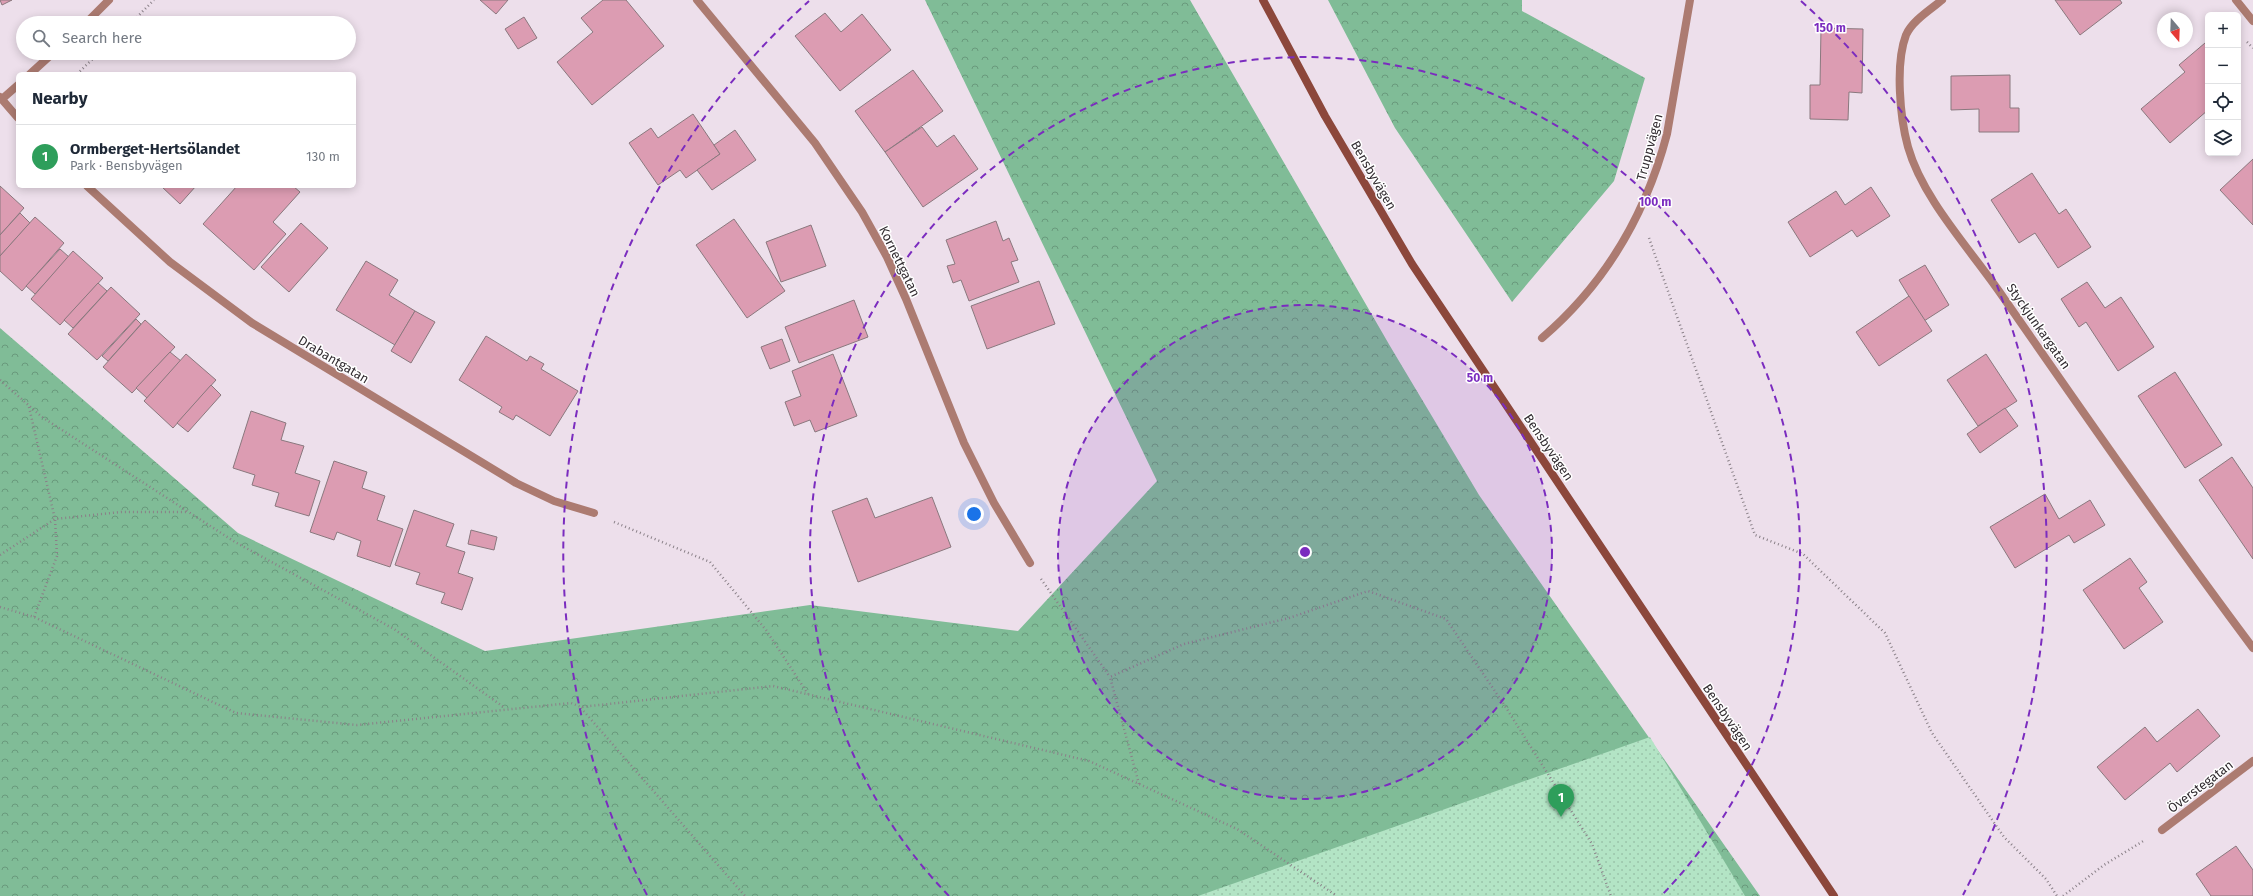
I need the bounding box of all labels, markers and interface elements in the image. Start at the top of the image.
north arrow [2157,12,2193,48]
map controls [2205,12,2241,156]
button: + [2205,12,2241,48]
search box [16,16,356,60]
text: 150 m [1814,21,1846,35]
icon: search [30,27,52,49]
text: Search here [62,29,142,47]
button: − [2205,48,2241,84]
button: locate [2205,84,2241,120]
text: Nearby [32,88,87,109]
street label: Truppvägen [1633,112,1666,182]
button: layers [2205,120,2241,156]
street label: Bensbyvägen [1348,138,1399,212]
text: Ormberget-Hertsölandet [70,140,240,158]
text: 1 [42,149,48,164]
text: 130 m [306,149,340,164]
text: Park · Bensbyvägen [70,158,183,173]
text: 100 m [1639,195,1671,209]
street label: Kornettgatan [876,223,923,299]
street label: Styckjunkargatan [2003,281,2074,372]
street label: Drabantgatan [296,332,372,386]
text: 50 m [1467,371,1493,385]
street label: Bensbyvägen [1521,411,1576,483]
your location [964,504,984,524]
centre of rings [1298,545,1312,559]
street label: Bensbyvägen [1700,681,1755,753]
street label: Överstegatan [2164,756,2236,816]
pin: 1 [1548,784,1574,817]

